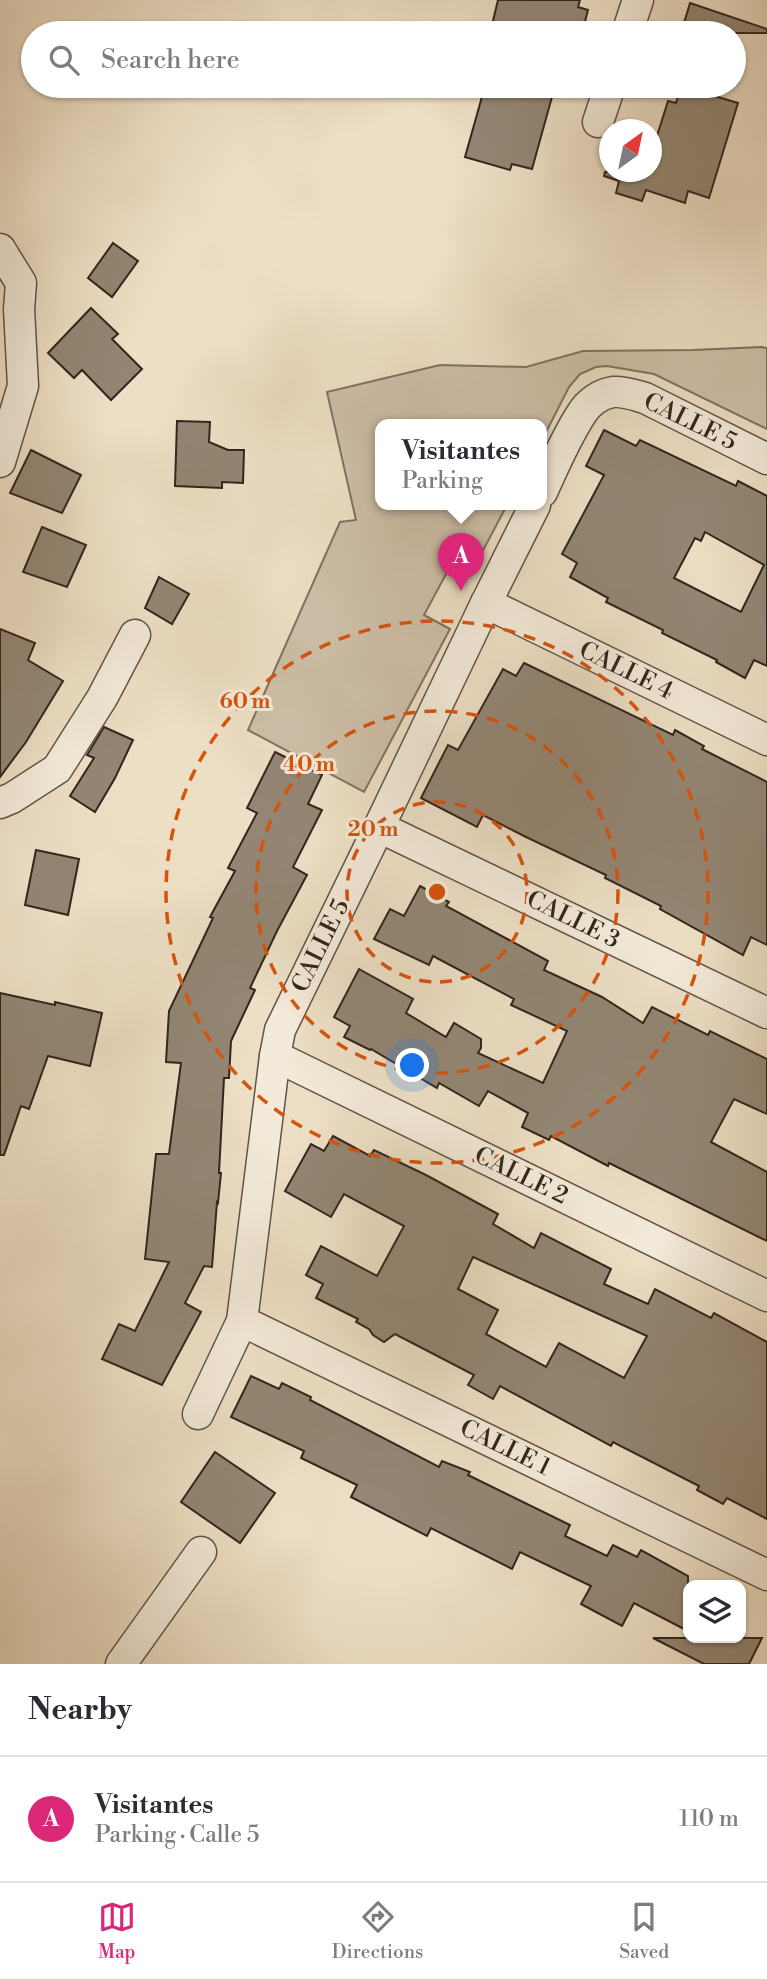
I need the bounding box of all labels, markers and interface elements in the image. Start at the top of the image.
search box [21,21,746,98]
icon: search [45,41,83,79]
text: Search here [101,44,240,76]
north arrow [599,119,662,182]
street label: CALLE 5 [638,387,742,457]
popup [375,419,547,510]
text: Visitantes [402,435,520,467]
text: Parking [402,467,483,495]
pin: A [438,533,484,591]
street label: CALLE 4 [574,635,678,707]
text: 60 m [220,689,270,715]
text: 40 m [283,752,335,778]
text: 20 m [348,817,398,843]
centre of rings [425,880,449,904]
street label: CALLE 3 [521,885,625,955]
street label: CALLE 5 [286,894,356,998]
your location [395,1048,429,1082]
street label: CALLE 2 [469,1140,573,1212]
street label: CALLE 1 [455,1413,556,1483]
map controls [683,1580,746,1643]
button: layers [683,1580,746,1643]
text: Nearby [28,1691,132,1729]
text: Visitantes [95,1789,213,1821]
text: A [43,1805,59,1833]
text: 110 m [679,1805,739,1833]
text: Parking · Calle 5 [95,1821,259,1849]
tab: Map [98,1898,136,1964]
tab: Directions [332,1898,423,1964]
tab: Saved [619,1898,669,1964]

